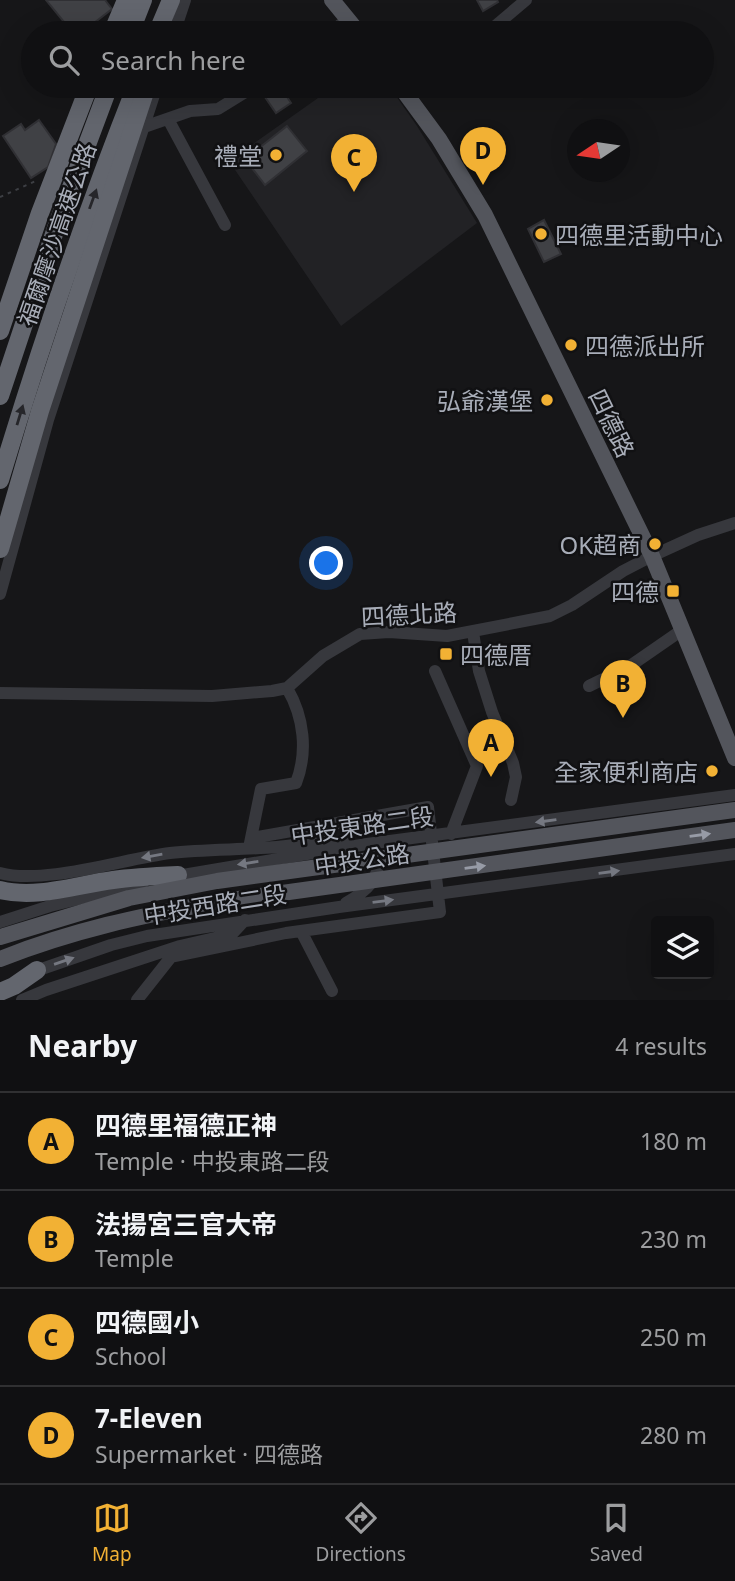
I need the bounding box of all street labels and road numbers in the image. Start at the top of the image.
street label: 福爾摩沙高速公路 [9,138,103,330]
street label: 四德路 [581,383,643,463]
street label: 四德北路 [360,595,458,633]
street label: 中投東路二段 [288,799,436,851]
street label: 中投公路 [312,836,412,882]
street label: 中投西路二段 [141,876,289,932]

